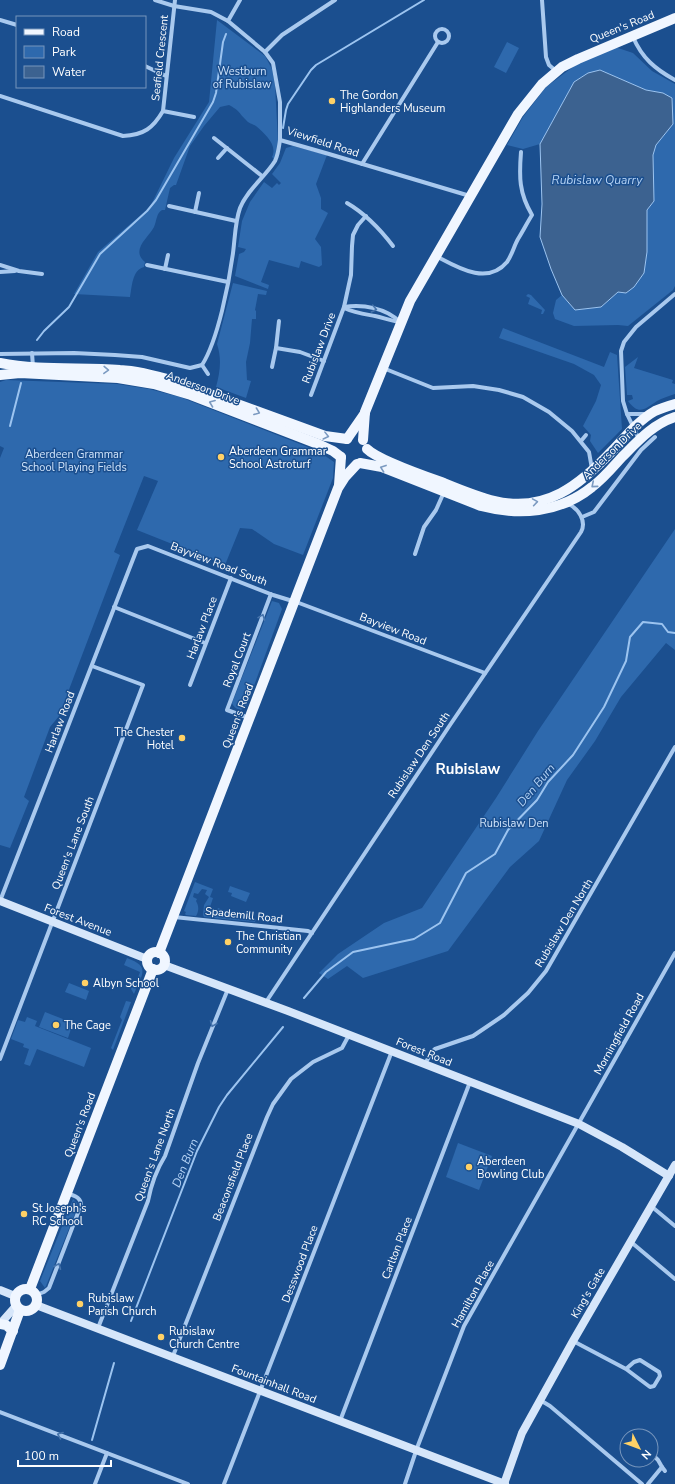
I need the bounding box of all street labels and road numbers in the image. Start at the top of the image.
street label: Queen's Road [587,7,657,47]
street label: Seafield Crescent [148,14,172,102]
street label: Viewfield Road [284,123,361,161]
street label: Rubislaw Drive [299,310,339,386]
street label: Anderson Drive [164,368,242,408]
street label: Anderson Drive [579,419,645,483]
street label: Bayview Road South [168,539,270,589]
street label: Harlaw Place [183,594,221,662]
street label: Bayview Road [357,609,429,649]
street label: Royal Court [220,630,254,690]
street label: Queen's Road [219,681,257,751]
street label: Harlaw Road [41,689,79,755]
street label: Rubislaw Den South [385,709,453,801]
street label: Queen's Lane South [48,794,98,892]
street label: Rubislaw Den North [532,876,596,970]
street label: Forest Avenue [42,900,114,940]
street label: Spademill Road [204,903,284,927]
street label: Morningfield Road [590,991,648,1077]
street label: Forest Road [394,1034,454,1070]
street label: Queen's Road [61,1090,99,1160]
street label: Queen's Lane North [131,1106,179,1204]
street label: Beaconsfield Place [209,1131,257,1223]
street label: Carlton Place [378,1214,416,1282]
street label: Desswood Place [278,1223,322,1305]
street label: Hamilton Place [448,1257,498,1331]
street label: King's Gate [567,1265,609,1321]
street label: Fountainhall Road [229,1361,319,1407]

